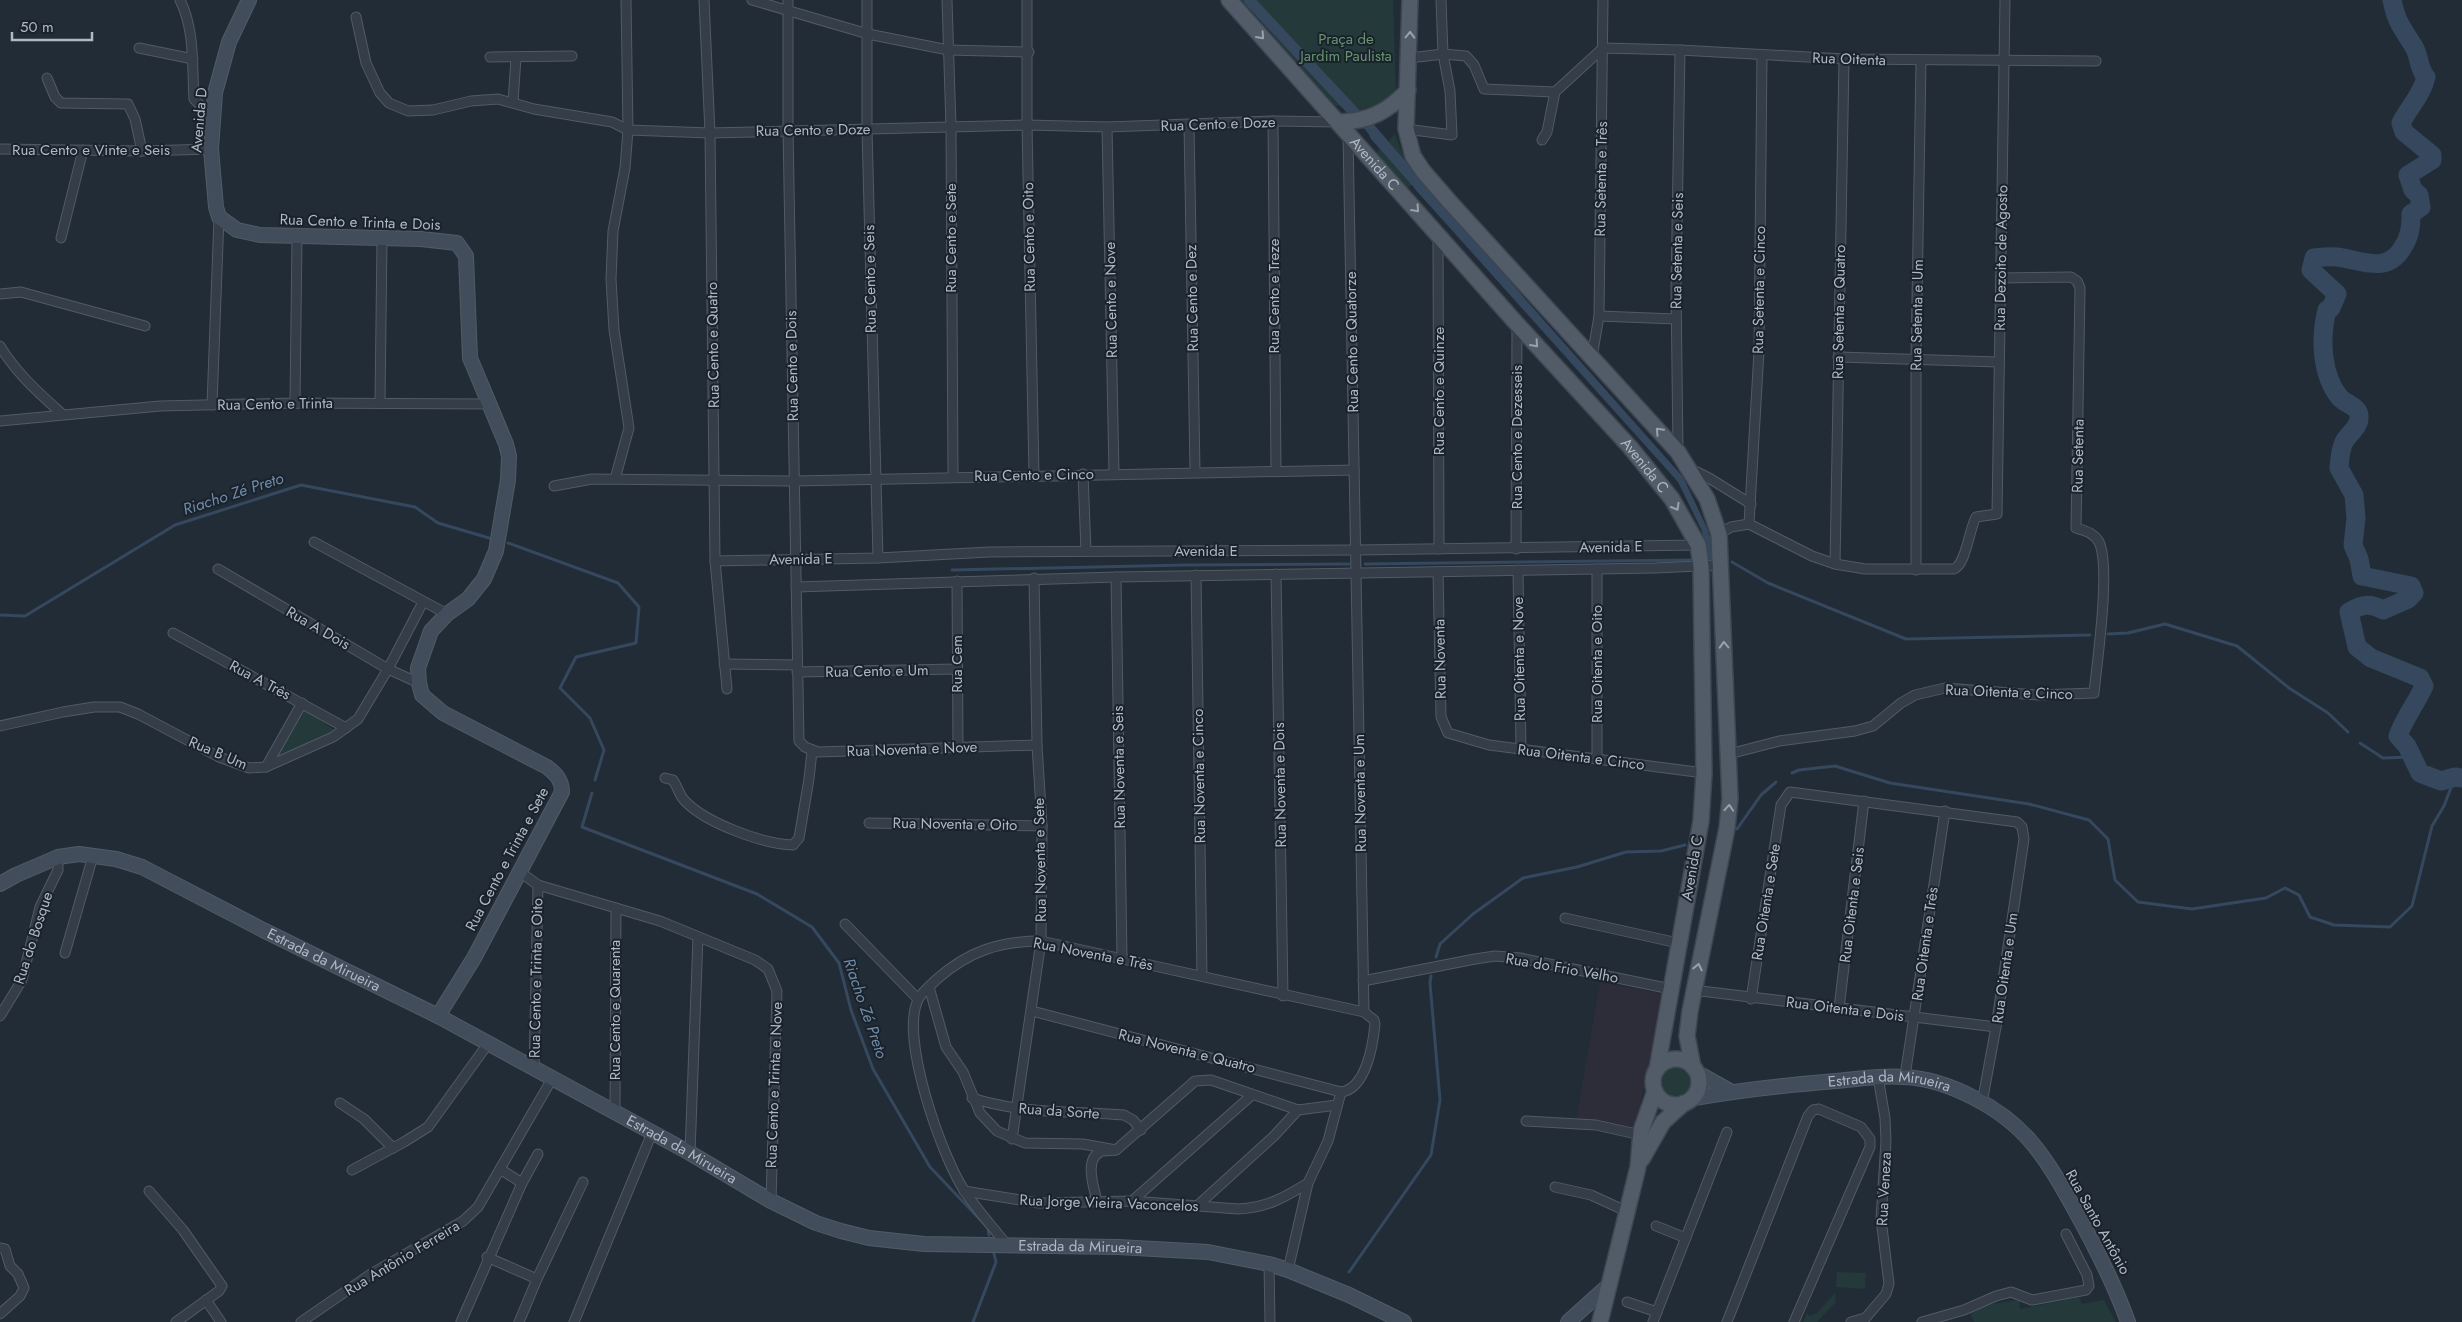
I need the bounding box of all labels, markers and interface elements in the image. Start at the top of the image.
scale bar [12,10,92,42]
text: 50 m [20,16,54,38]
park label: Praça de Jardim Paulista [1298,28,1392,67]
one-way arrow [1255,31,1264,40]
one-way arrow [1405,31,1415,38]
street label: Rua Oitenta [1812,47,1886,71]
street label: Avenida D [185,86,213,154]
street label: Rua Cento e Doze [1160,111,1276,137]
street label: Rua Cento e Doze [755,118,871,142]
street label: Rua Setenta e Três [1589,121,1613,237]
street label: Avenida C [1344,132,1405,196]
street label: Rua Cento e Vinte e Seis [12,139,170,161]
street label: Rua Cento e Oito [1017,182,1041,292]
street label: Rua Cento e Sete [940,183,962,293]
street label: Rua Dezoito de Agosto [1989,185,2013,331]
street label: Rua Setenta e Seis [1665,193,1689,309]
one-way arrow [1411,204,1420,213]
street label: Rua Cento e Trinta e Dois [279,208,441,236]
street label: Rua Cento e Seis [858,225,882,333]
street label: Rua Setenta e Cinco [1747,226,1771,354]
street label: Rua Cento e Treze [1263,238,1285,353]
street label: Rua Cento e Nove [1099,242,1123,358]
street label: Rua Cento e Dez [1180,244,1204,352]
street label: Rua Setenta e Quatro [1827,245,1851,379]
street label: Rua Setenta e Um [1905,259,1929,371]
street label: Rua Cento e Quatorze [1340,271,1364,413]
street label: Rua Cento e Quatro [701,282,725,408]
street label: Rua Cento e Dois [780,310,804,422]
street label: Rua Cento e Quinze [1428,327,1450,455]
one-way arrow [1529,339,1538,348]
street label: Rua Cento e Dezesseis [1506,365,1528,509]
street label: Rua Cento e Trinta [217,392,333,416]
street label: Rua Setenta [2066,419,2090,493]
one-way arrow [1656,428,1665,437]
street label: Avenida C [1616,433,1674,498]
street label: Rua Cento e Cinco [974,463,1094,487]
water label: Riacho Zé Preto [180,466,287,521]
one-way arrow [1670,501,1680,510]
street label: Avenida E [1579,535,1643,559]
street label: Avenida E [1174,540,1238,562]
street label: Avenida E [769,547,833,571]
street label: Rua Oitenta e Nove [1507,596,1531,721]
street label: Rua A Dois [282,601,354,655]
street label: Rua Oitenta e Oito [1586,605,1608,723]
street label: Rua Noventa [1428,619,1452,699]
street label: Rua Cem [946,635,968,693]
one-way arrow [1719,641,1730,649]
street label: Rua A Três [225,655,295,705]
street label: Rua Cento e Um [825,659,929,683]
street label: Rua Oitenta e Cinco [1945,679,2073,705]
street label: Rua Noventa e Seis [1107,705,1131,829]
street label: Rua Noventa e Cinco [1187,709,1211,843]
street label: Rua Noventa e Dois [1268,722,1292,848]
street label: Rua B Um [185,731,251,775]
street label: Rua Noventa e Um [1348,734,1372,852]
street label: Rua Noventa e Nove [846,736,978,762]
street label: Rua Oitenta e Cinco [1516,738,1646,776]
street label: Rua Cento e Trinta e Sete [460,783,554,935]
street label: Rua Noventa e Sete [1028,797,1052,922]
one-way arrow [1723,803,1734,811]
street label: Rua Noventa e Oito [892,812,1018,836]
street label: Avenida C [1675,834,1709,902]
street label: Rua Oitenta e Sete [1746,842,1786,962]
street label: Rua Oitenta e Seis [1834,846,1870,964]
street label: Rua Oitenta e Três [1906,886,1944,1002]
street label: Rua do Bosque [8,889,58,987]
street label: Rua Cento e Trinta e Oito [524,898,548,1058]
street label: Rua Oitenta e Um [1986,911,2024,1025]
street label: Estrada da Mirueira [263,923,384,997]
street label: Rua Noventa e Três [1031,932,1155,976]
street label: Rua Cento e Quarenta [604,940,626,1080]
street label: Rua do Frio Velho [1504,947,1620,989]
water label: Riacho Zé Preto [838,955,894,1062]
one-way arrow [1692,963,1703,971]
street label: Rua Oitenta e Dois [1785,991,1905,1027]
street label: Rua Cento e Trinta e Nove [760,1001,788,1168]
street label: Rua Noventa e Quatro [1116,1023,1258,1079]
street label: Estrada da Mirueira [1827,1065,1954,1098]
street label: Rua da Sorte [1018,1097,1101,1125]
street label: Estrada da Mirueira [622,1109,741,1189]
street label: Rua Veneza [1871,1152,1897,1226]
street label: Rua Santo Antônio [2060,1165,2136,1279]
street label: Rua Jorge Vieira Vaconcelos [1019,1189,1199,1217]
street label: Rua Antônio Ferreira [340,1215,464,1301]
street label: Estrada da Mirueira [1018,1234,1143,1259]

